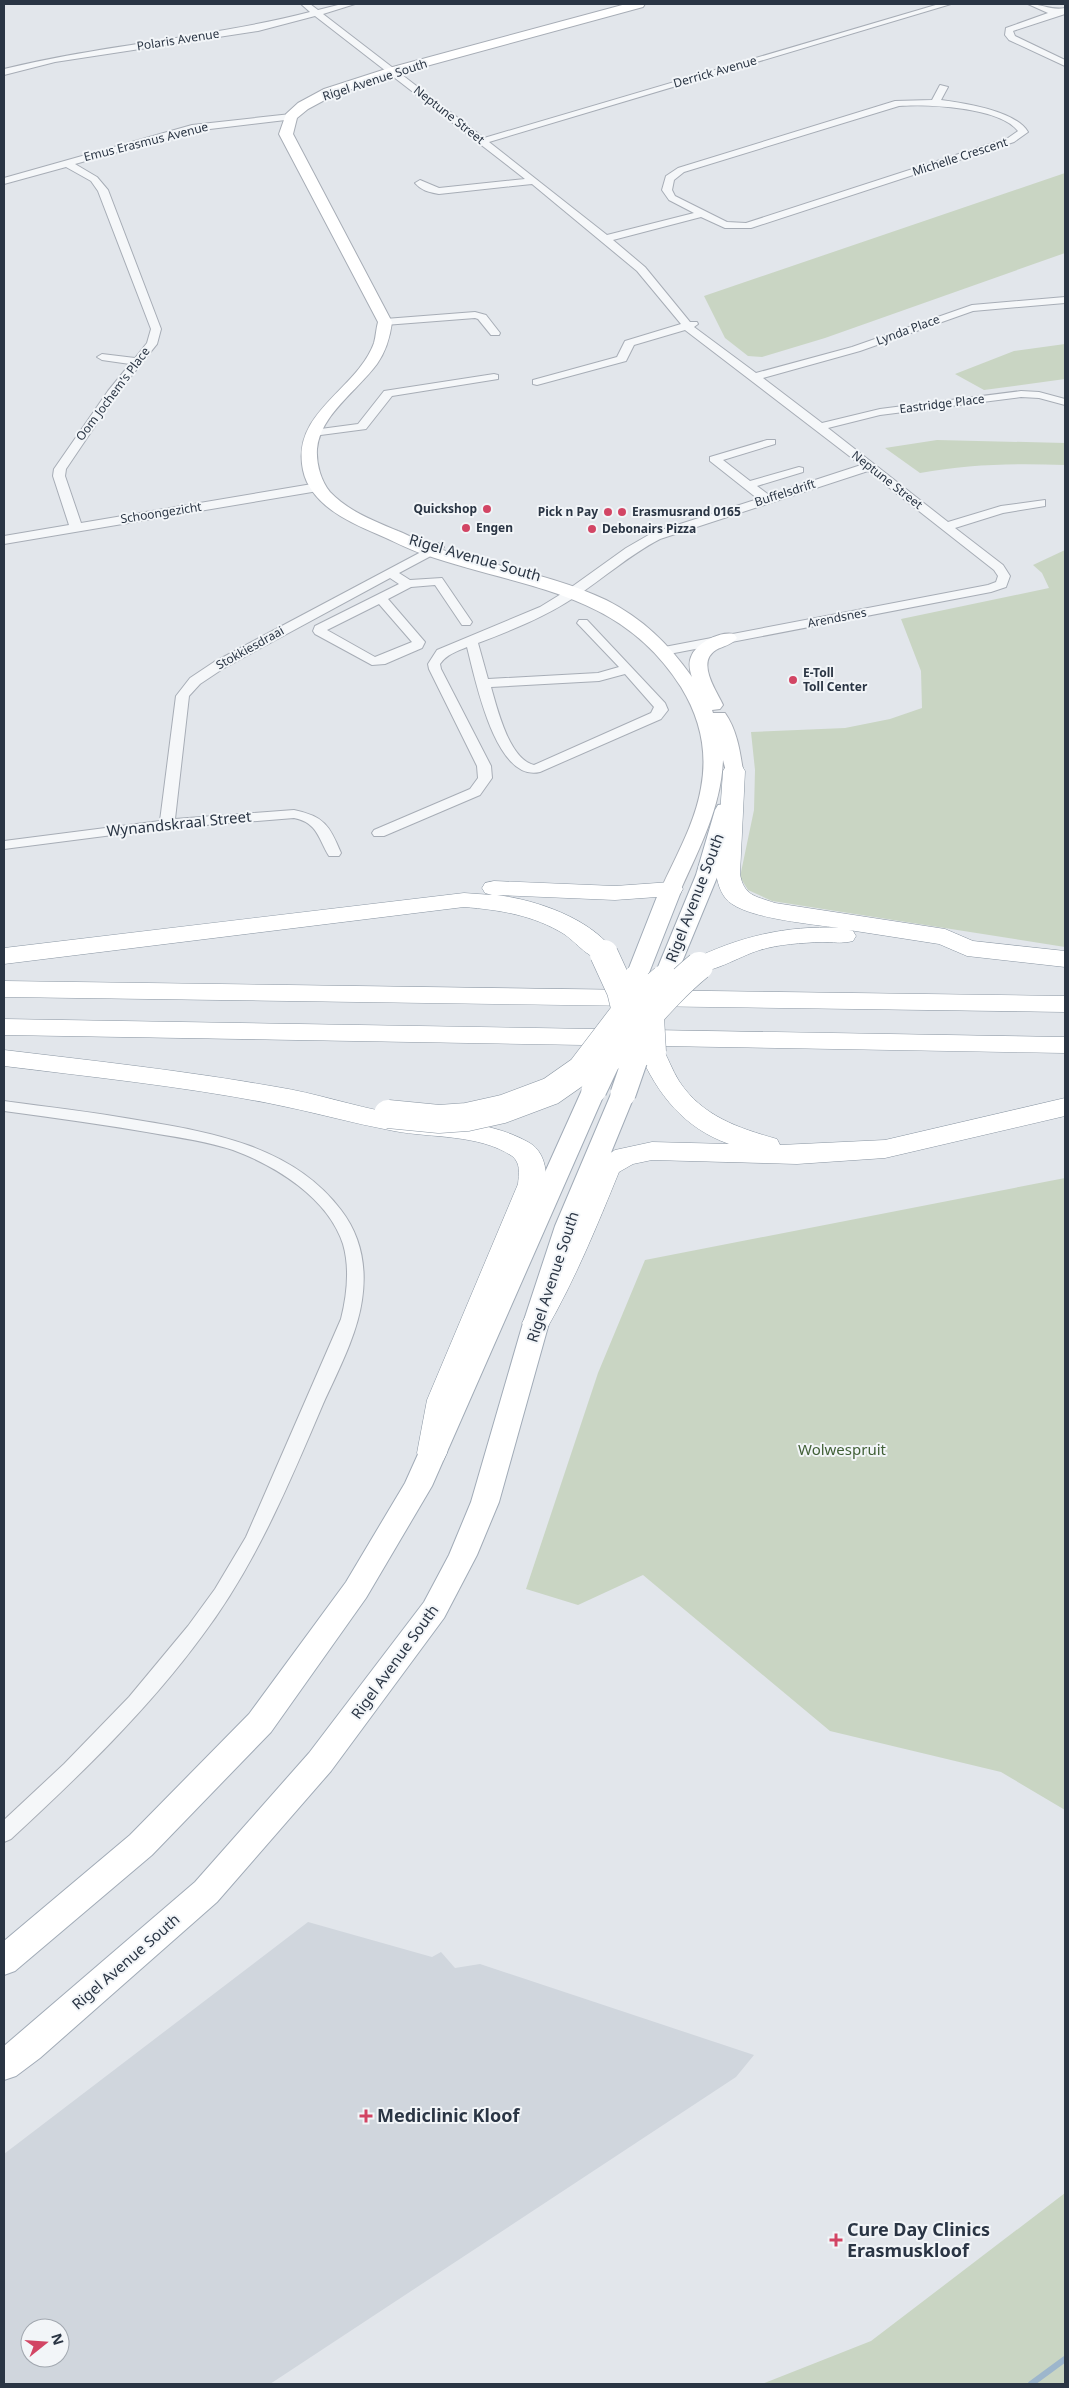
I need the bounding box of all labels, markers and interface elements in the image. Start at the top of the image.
street label: Polaris Avenue [135,25,221,54]
street label: Derrick Avenue [671,51,759,92]
street label: Rigel Avenue South [320,55,429,104]
street label: Neptune Street [410,81,489,148]
street label: Emus Erasmus Avenue [82,118,210,165]
street label: Michelle Crescent [910,133,1010,180]
street label: Lynda Place [874,310,942,349]
street label: Oom Jochem's Place [72,343,154,444]
street label: Eastridge Place [898,390,986,417]
street label: Neptune Street [848,446,927,513]
street label: Buffelsdrift [752,475,818,510]
street label: Schoongezicht [119,498,203,527]
place label: Quickshop [414,500,477,517]
marker: Quickshop [481,503,493,515]
place label: Pick n Pay [538,503,598,520]
place label: Erasmusrand 0165 [632,503,741,520]
marker: Pick n Pay [602,506,614,518]
marker: Erasmusrand 0165 [616,506,628,518]
place label: Engen [476,519,513,536]
place label: Debonairs Pizza [602,520,696,537]
marker: Engen [460,522,472,534]
marker: Debonairs Pizza [586,523,598,535]
street label: Rigel Avenue South [407,529,544,585]
street label: Arendsnes [806,603,868,632]
street label: Stokkiesdraai [213,622,287,673]
place label: E-Toll Toll Center [803,664,868,695]
marker: E-Toll Toll Center [787,674,799,686]
street label: Wynandskraal Street [106,805,253,841]
street label: Rigel Avenue South [660,830,728,965]
street label: Rigel Avenue South [521,1209,583,1345]
park label: Wolwespruit [798,1439,887,1459]
street label: Rigel Avenue South [346,1600,442,1723]
street label: Rigel Avenue South [67,1909,183,2014]
place label: Mediclinic Kloof [377,2103,520,2127]
marker: Mediclinic Kloof [359,2109,373,2123]
place label: Cure Day Clinics Erasmuskloof [847,2217,990,2262]
marker: Cure Day Clinics Erasmuskloof [829,2233,843,2247]
north arrow [20,2318,70,2368]
text: N [47,2331,69,2347]

